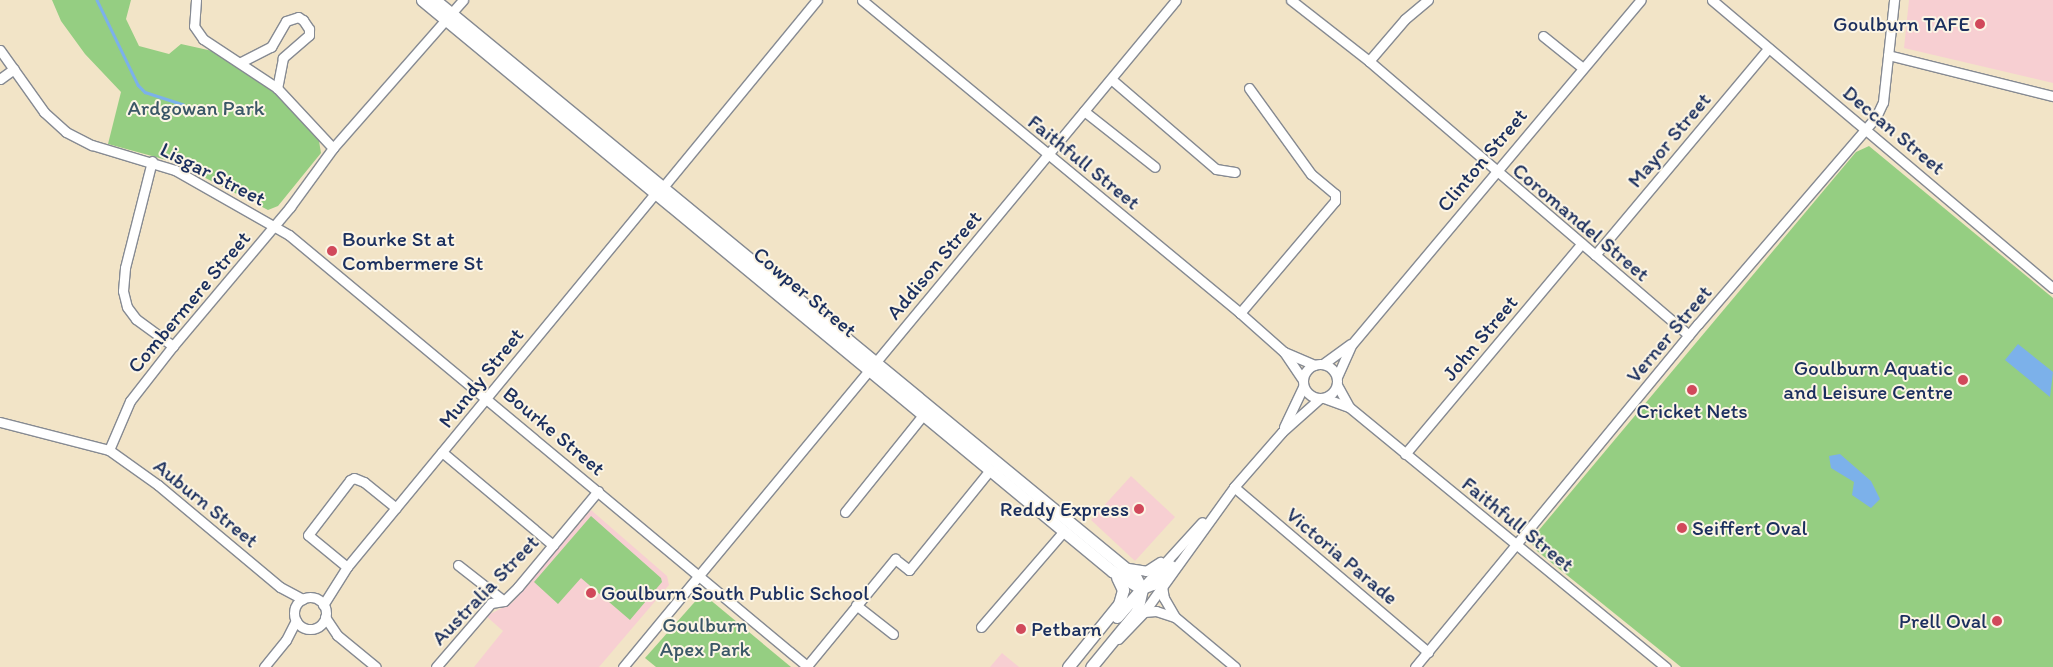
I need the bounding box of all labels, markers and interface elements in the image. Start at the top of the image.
place label: Goulburn TAFE [1833,11,1970,37]
marker: Goulburn TAFE [1974,18,1986,30]
street label: Deccan Street [1838,80,1950,180]
street label: Mayor Street [1622,88,1716,192]
park label: Ardgowan Park [128,95,264,121]
street label: Clinton Street [1432,103,1532,217]
street label: Faithfull Street [1023,109,1145,215]
street label: Lisgar Street [156,137,270,211]
street label: Coromandel Street [1508,158,1654,286]
street label: Addison Street [881,206,987,324]
street label: Combermere Street [122,226,256,378]
place label: Bourke St at Combermere St [342,226,483,276]
street label: Cowper Street [748,241,862,343]
marker: Bourke St at Combermere St [326,245,338,257]
street label: Verner Street [1621,280,1717,388]
street label: John Street [1437,290,1523,386]
street label: Mundy Street [433,323,529,433]
place label: Goulburn Aquatic and Leisure Centre [1783,355,1953,405]
marker: Goulburn Aquatic and Leisure Centre [1957,374,1969,386]
street label: Bourke Street [498,381,610,481]
marker: Cricket Nets [1686,384,1698,396]
place label: Cricket Nets [1636,398,1748,424]
street label: Auburn Street [149,453,263,553]
street label: Faithfull Street [1457,471,1579,577]
place label: Reddy Express [1000,496,1129,522]
street label: Victoria Parade [1281,502,1403,610]
marker: Reddy Express [1133,503,1145,515]
place label: Seiffert Oval [1692,515,1807,541]
marker: Seiffert Oval [1676,522,1688,534]
street label: Australia Street [426,530,544,650]
place label: Goulburn South Public School [601,580,869,606]
marker: Goulburn South Public School [585,587,597,599]
place label: Prell Oval [1898,608,1987,634]
park label: Goulburn Apex Park [660,612,750,662]
marker: Prell Oval [1991,615,2003,627]
place label: Petbarn [1031,616,1102,642]
marker: Petbarn [1015,623,1027,635]

